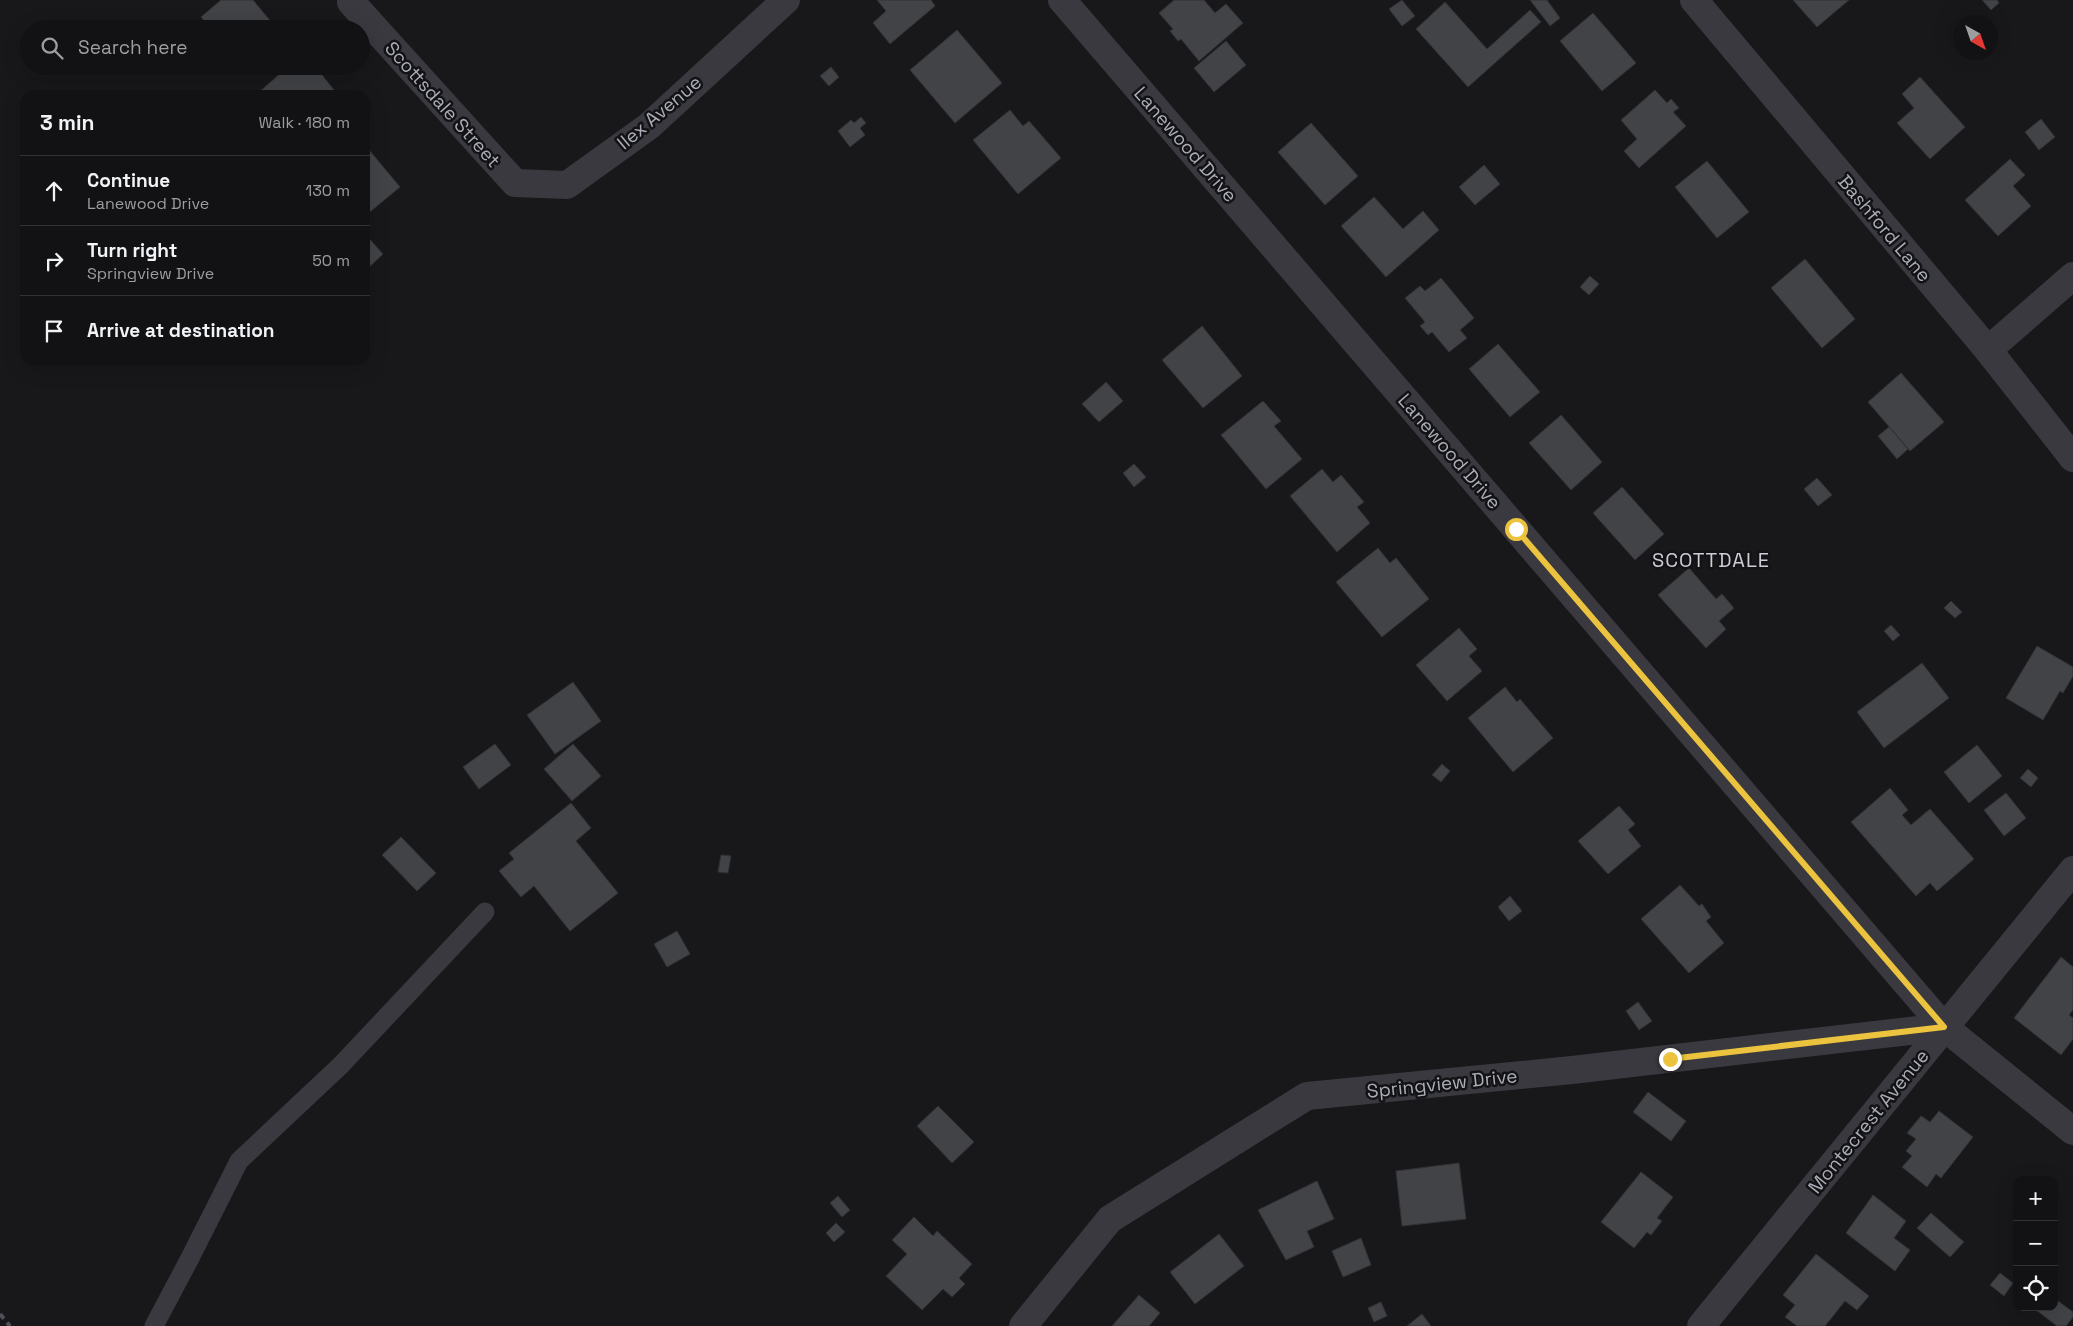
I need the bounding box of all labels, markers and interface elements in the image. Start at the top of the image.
north arrow [1953,15,1998,60]
search box [20,20,370,75]
icon: search [38,34,66,62]
text: Search here [78,35,188,60]
street label: Scottsdale Street [379,36,506,173]
street label: Ilex Avenue [612,70,707,155]
street label: Lanewood Drive [1129,81,1243,207]
text: 3 min [40,109,95,136]
text: Walk · 180 m [258,112,350,133]
text: Continue [87,168,170,193]
street label: Bashford Lane [1832,169,1937,287]
icon: ahead [40,177,68,205]
text: 130 m [306,180,350,201]
text: Lanewood Drive [87,193,209,214]
text: Turn right [87,238,177,263]
icon: right [40,247,68,275]
text: 50 m [312,250,350,271]
text: Springview Drive [87,263,214,284]
icon: arrive [40,317,68,345]
text: Arrive at destination [87,318,275,343]
street label: Lanewood Drive [1393,388,1507,514]
route start [1505,518,1528,541]
district label: SCOTTDALE [1652,547,1770,573]
street label: Montecrest Avenue [1802,1044,1934,1199]
route end [1659,1048,1682,1071]
street label: Springview Drive [1366,1063,1519,1104]
map controls [2013,1176,2058,1311]
button: + [2013,1176,2058,1221]
button: − [2013,1221,2058,1266]
button: locate [2013,1266,2058,1311]

